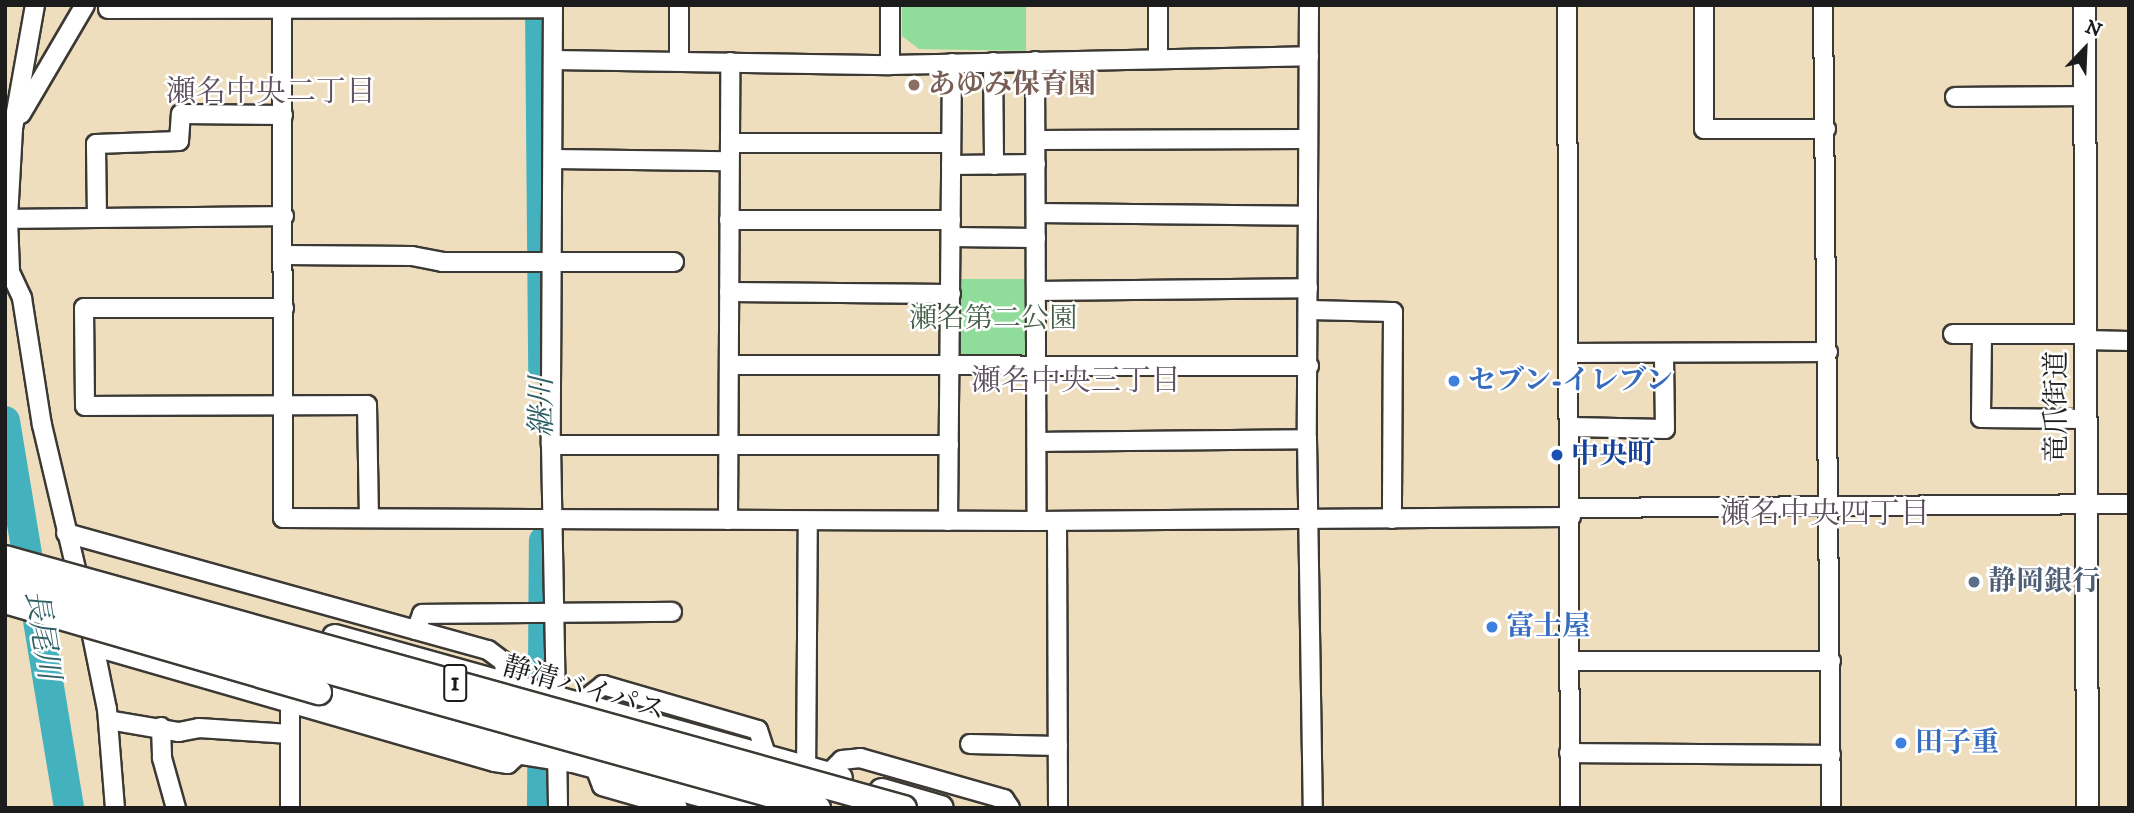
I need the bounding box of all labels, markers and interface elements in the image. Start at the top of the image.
north arrow [2050,14,2120,84]
text: N [2082,16,2105,43]
place label: あゆみ保育園 [928,68,1096,102]
district label: 瀬名中央二丁目 [166,75,376,111]
marker: あゆみ保育園 [906,77,922,93]
park label: 瀬名第二公園 [909,302,1077,336]
street label: 竜爪街道 [2040,351,2074,463]
district label: 瀬名中央三丁目 [971,364,1181,400]
place label: セブン-イレブン [1468,364,1675,398]
marker: セブン-イレブン [1446,373,1462,389]
water label: 継川 [525,377,561,437]
place label: 中央町 [1571,438,1655,472]
marker: 中央町 [1549,447,1565,463]
district label: 瀬名中央四丁目 [1720,497,1930,533]
place label: 静岡銀行 [1988,565,2100,599]
marker: 静岡銀行 [1966,574,1982,590]
water label: 長尾川 [16,588,66,682]
place label: 富士屋 [1506,610,1590,644]
marker: 富士屋 [1484,619,1500,635]
street label: 静清バイパス [499,650,669,728]
road number: 1 [443,660,467,706]
place label: 田子重 [1915,726,1999,760]
marker: 田子重 [1893,735,1909,751]

